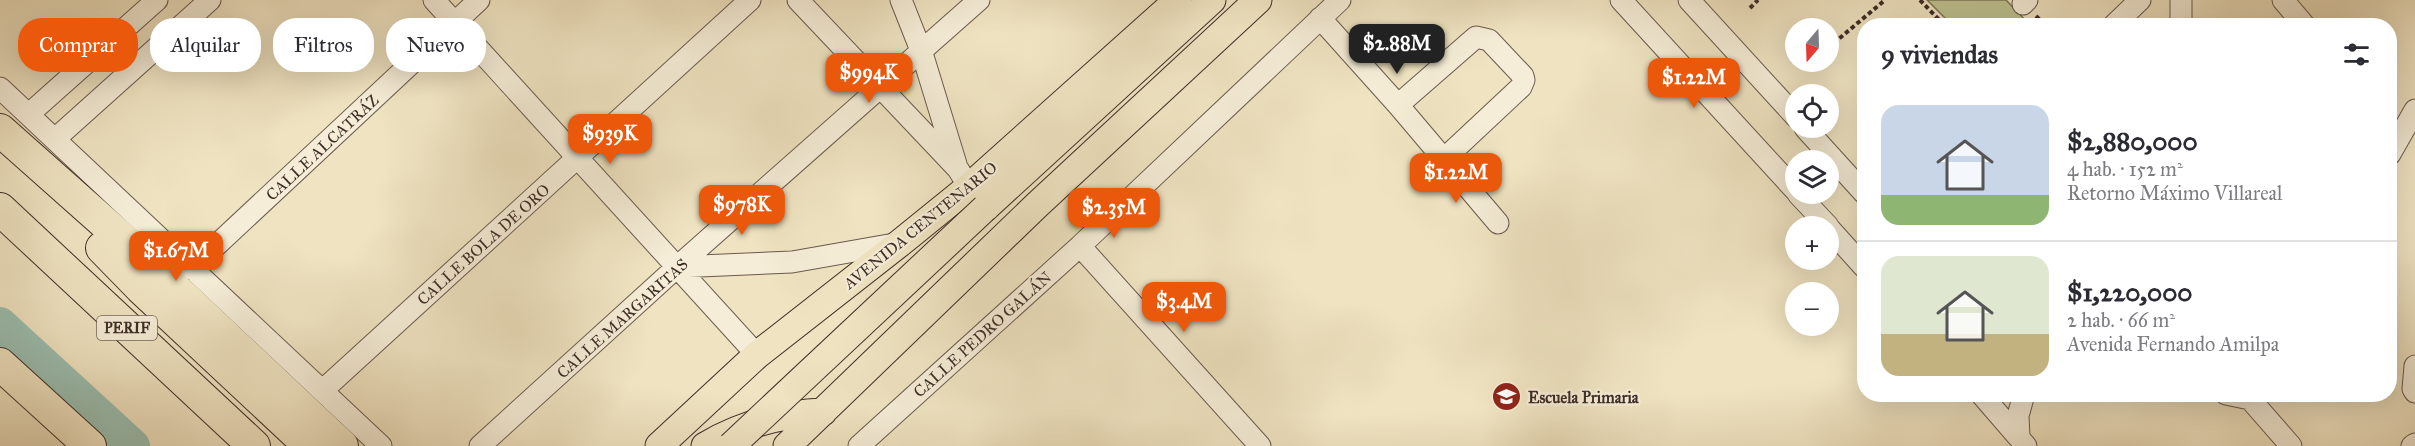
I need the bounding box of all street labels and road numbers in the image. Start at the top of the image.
street label: CALLE ALCATRÁZ [261,90,383,204]
street label: AVENIDA CENTENARIO [839,158,1001,294]
street label: CALLE BOLA DE ORO [413,180,554,309]
street label: CALLE MARGARITAS [553,255,692,382]
street label: CALLE PEDRO GALÁN [909,266,1056,401]
road number: PERIF [97,316,157,340]

